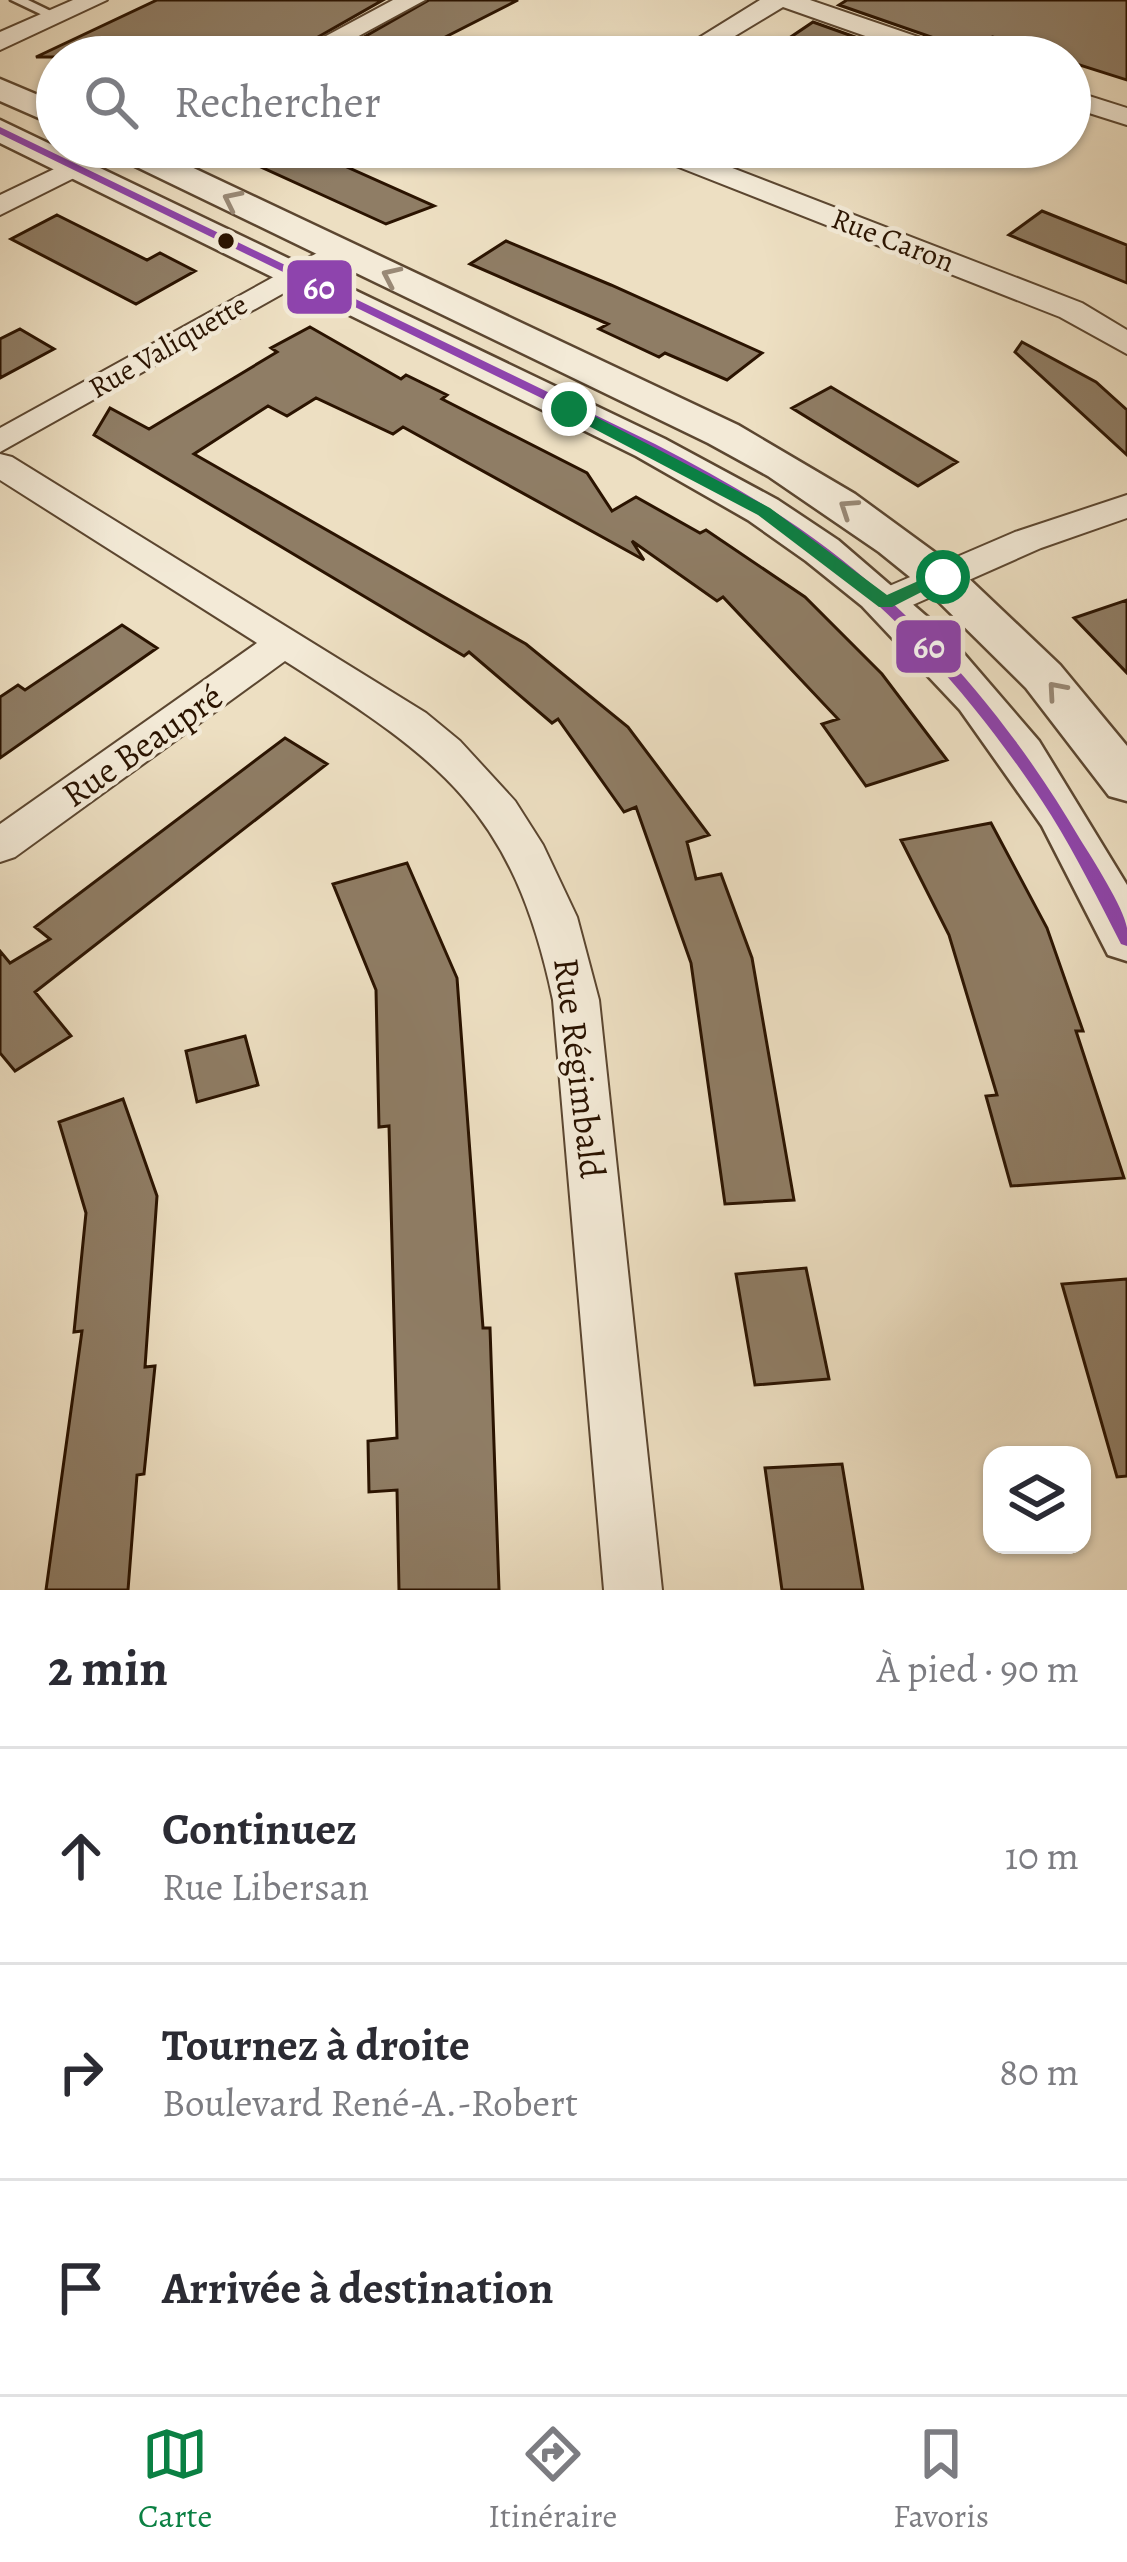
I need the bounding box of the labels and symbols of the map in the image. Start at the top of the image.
one-way arrow [223,191,244,215]
street label: Rue Caron [826,198,960,282]
unlabelled marker [215,230,237,252]
line badge: 60 [285,258,354,316]
text: 60 [303,265,335,310]
one-way arrow [382,267,403,290]
street label: Rue Valiquette [81,284,255,408]
route end [542,382,596,436]
one-way arrow [840,500,862,522]
route start [916,550,970,604]
line badge: 60 [894,618,963,675]
text: 60 [913,624,945,669]
street label: Rue Beaupré [52,672,232,818]
one-way arrow [1049,683,1070,704]
street label: Rue Régimbald [542,955,618,1182]

